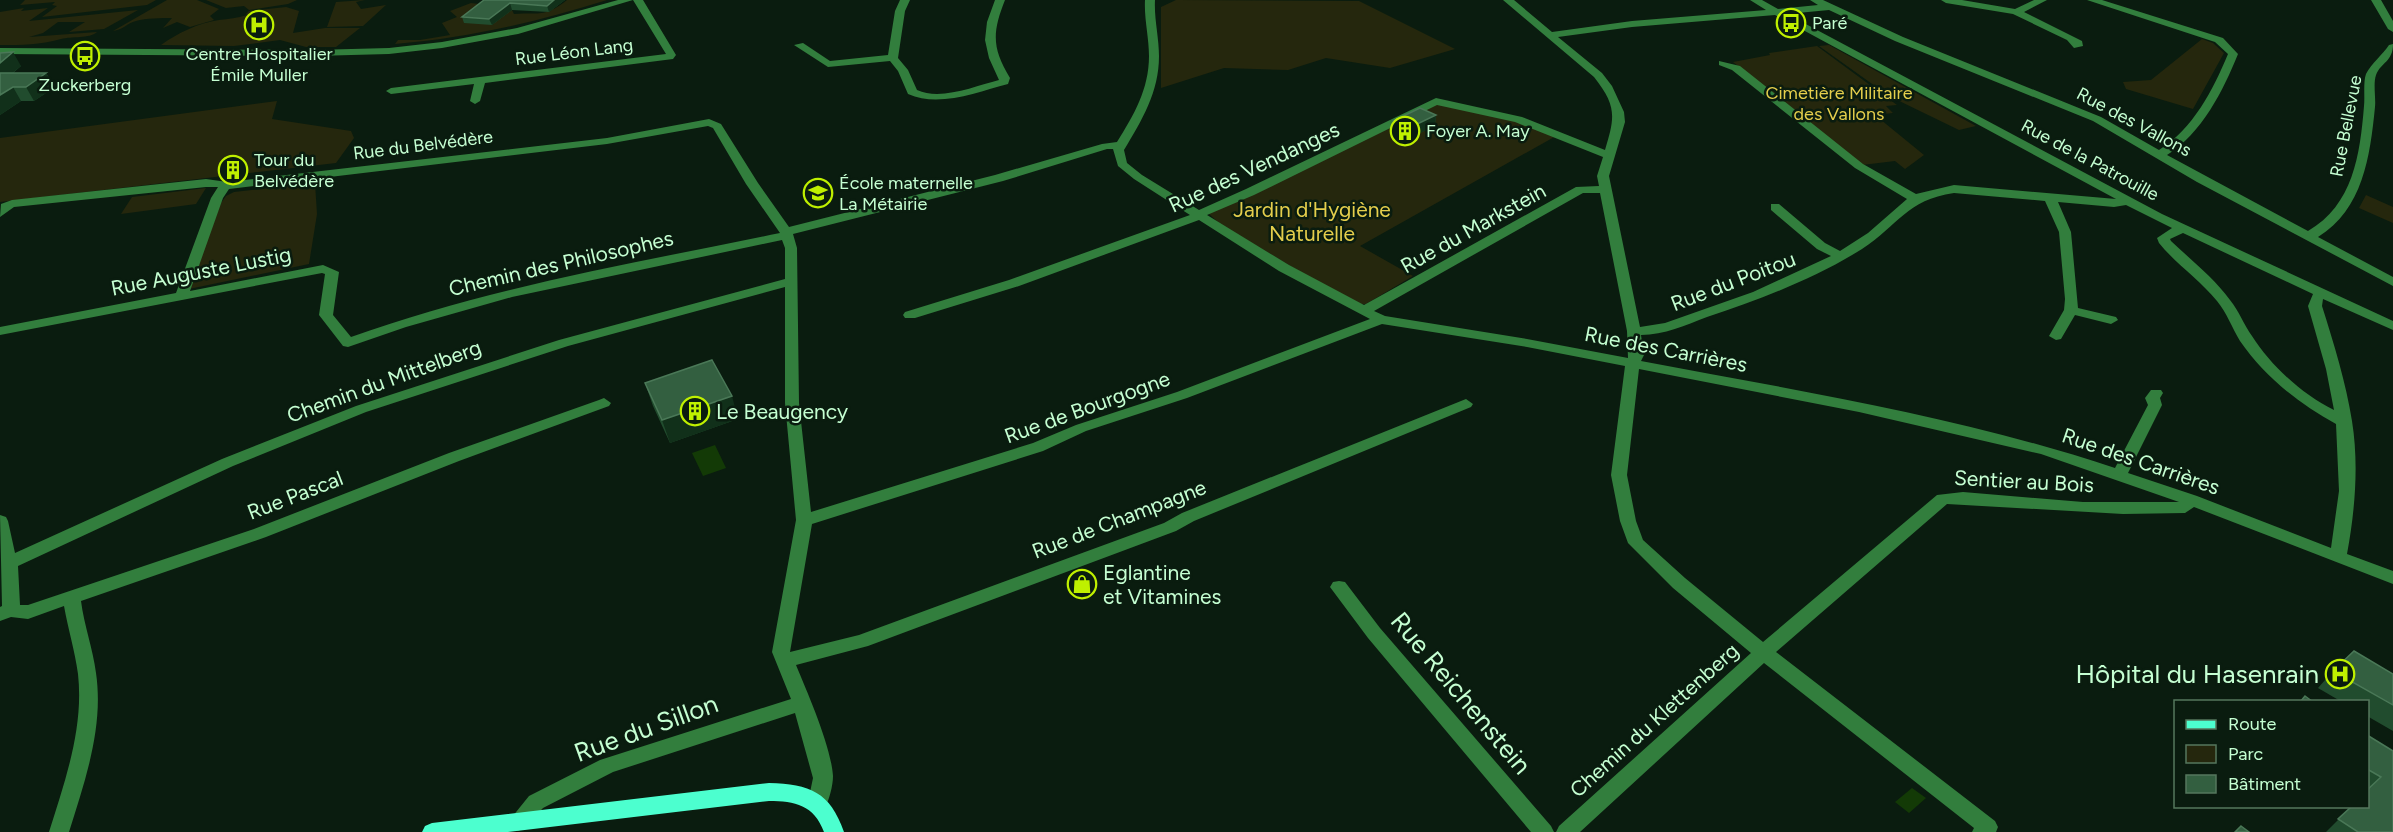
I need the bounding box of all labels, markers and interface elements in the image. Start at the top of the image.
bus stop icon: Paré [1775,7,1807,39]
hospital icon: Centre Hospitalier Émile Muller [243,9,275,41]
place label: Paré [1812,12,1848,34]
street label: Rue Léon Lang [514,34,634,70]
bus stop icon: Zuckerberg [69,40,101,72]
place label: Centre Hospitalier Émile Muller [185,43,333,86]
street label: Rue Bellevue [2325,73,2367,179]
place label: Zuckerberg [39,74,131,96]
park label: Cimetière Militaire des Vallons [1765,82,1913,125]
street label: Rue des Vallons [2073,83,2195,161]
street label: Rue de la Patrouille [2017,114,2163,206]
building icon: Foyer A. May [1389,115,1421,147]
street label: Rue des Vendanges [1165,116,1343,218]
place label: Foyer A. May [1426,120,1530,142]
street label: Rue du Belvédère [352,125,494,164]
place label: Tour du Belvédère [254,149,334,192]
building icon: Tour du Belvédère [217,154,249,186]
place label: École maternelle La Métairie [839,172,973,215]
school or university icon: École maternelle La Métairie [802,177,834,209]
street label: Rue du Markstein [1396,178,1550,278]
park label: Jardin d'Hygiène Naturelle [1233,197,1391,246]
street label: Chemin des Philosophes [446,225,676,301]
street label: Rue Auguste Lustig [109,241,293,301]
street label: Rue du Poitou [1667,246,1799,316]
street label: Rue des Carrières [1583,321,1749,377]
street label: Chemin du Mittelberg [283,334,485,428]
street label: Rue de Bourgogne [1001,365,1173,449]
building icon: Le Beaugency [679,395,711,427]
place label: Le Beaugency [716,399,848,424]
street label: Rue des Carrières [2059,422,2223,500]
street label: Rue Pascal [244,465,346,525]
street label: Sentier au Bois [1953,465,2095,497]
street label: Rue de Champagne [1028,474,1210,564]
place label: Eglantine et Vitamines [1103,560,1221,609]
shop icon: Eglantine et Vitamines [1066,568,1098,600]
street label: Rue Reichenstein [1384,605,1538,781]
street label: Chemin du Klettenberg [1565,638,1743,802]
place label: Hôpital du Hasenrain [2075,658,2319,690]
hospital icon: Hôpital du Hasenrain [2324,658,2356,690]
street label: Rue du Sillon [570,687,722,769]
legend [2174,700,2369,808]
text: Route [2228,713,2277,735]
text: Parc [2228,743,2264,765]
text: Bâtiment [2228,773,2301,795]

